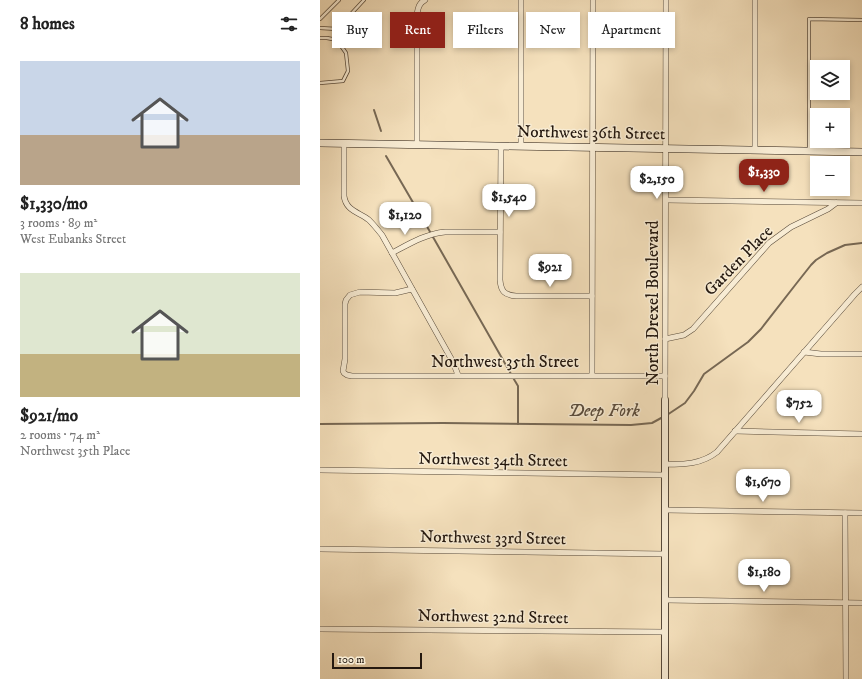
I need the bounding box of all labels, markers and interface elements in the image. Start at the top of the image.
chip: Buy [332,12,382,48]
chip: Rent [390,12,445,48]
chip: Filters [453,12,518,48]
chip: New [526,12,580,48]
chip: Apartment [588,12,675,48]
text: 8 homes [20,13,75,35]
icon: filters [278,13,300,35]
map controls [810,60,850,196]
button: layers [810,60,850,100]
icon: home [124,87,196,159]
button: + [810,108,850,148]
street label: Northwest 36th Street [517,121,666,145]
button: − [810,156,850,196]
pin: $1,330 [731,159,797,193]
text: $1,330 [748,164,780,180]
pin: $2,150 [624,166,690,200]
text: $2,150 [639,171,675,187]
pin: $1,540 [476,184,542,218]
text: $1,540 [491,189,527,205]
text: $1,330/mo [20,193,88,215]
pin: $1,120 [372,202,438,236]
text: $1,120 [388,207,422,223]
text: 3 rooms · 89 m² [20,215,97,231]
street label: North Drexel Boulevard [642,220,664,386]
street label: Garden Place [700,221,778,301]
text: West Eubanks Street [20,231,126,247]
pin: $921 [526,254,574,288]
text: $921 [538,259,562,275]
icon: home [124,299,196,371]
street label: Northwest 35th Street [431,351,580,373]
pin: $752 [775,390,823,424]
text: $752 [786,395,812,411]
water label: Deep Fork [568,400,640,422]
text: $921/mo [20,405,78,427]
text: 2 rooms · 74 m² [20,427,100,443]
text: Northwest 35th Place [20,443,130,459]
street label: Northwest 34th Street [418,448,568,472]
pin: $1,670 [730,469,796,503]
text: $1,670 [745,474,781,490]
street label: Northwest 33rd Street [420,526,567,550]
pin: $1,180 [731,559,797,593]
text: $1,180 [747,564,781,580]
street label: Northwest 32nd Street [417,605,569,629]
scale bar [332,651,422,670]
text: 100 m [338,653,364,667]

